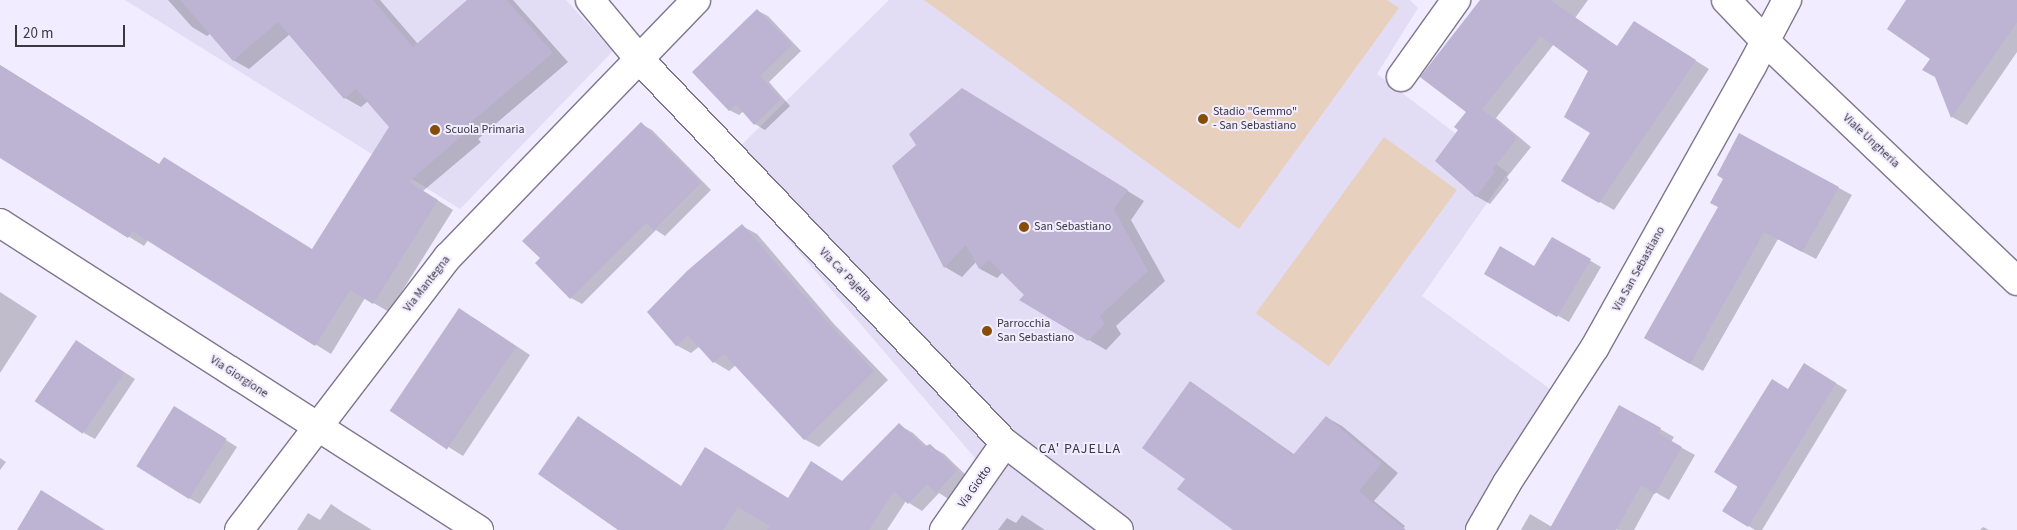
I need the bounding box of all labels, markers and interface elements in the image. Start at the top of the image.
scale bar [18,15,128,47]
text: 20 m [23,23,53,44]
place label: Stadio "Gemmo" - San Sebastiano [1213,105,1297,133]
street label: Viale Ungheria [1840,111,1902,171]
marker: Stadio "Gemmo" - San Sebastiano [1197,113,1209,125]
place label: Scuola Primaria [445,123,524,137]
marker: Scuola Primaria [429,124,441,136]
place label: San Sebastiano [1034,220,1111,234]
marker: San Sebastiano [1018,221,1030,233]
street label: Via San Sebastiano [1610,224,1668,314]
street label: Via Ca' Pajella [816,245,874,305]
street label: Via Mantegna [401,253,453,315]
place label: Parrocchia San Sebastiano [997,317,1074,345]
marker: Parrocchia San Sebastiano [981,325,993,337]
street label: Via Giorgione [207,353,271,401]
district label: CA' PAJELLA [1037,441,1123,457]
street label: Via Giotto [955,463,995,511]

